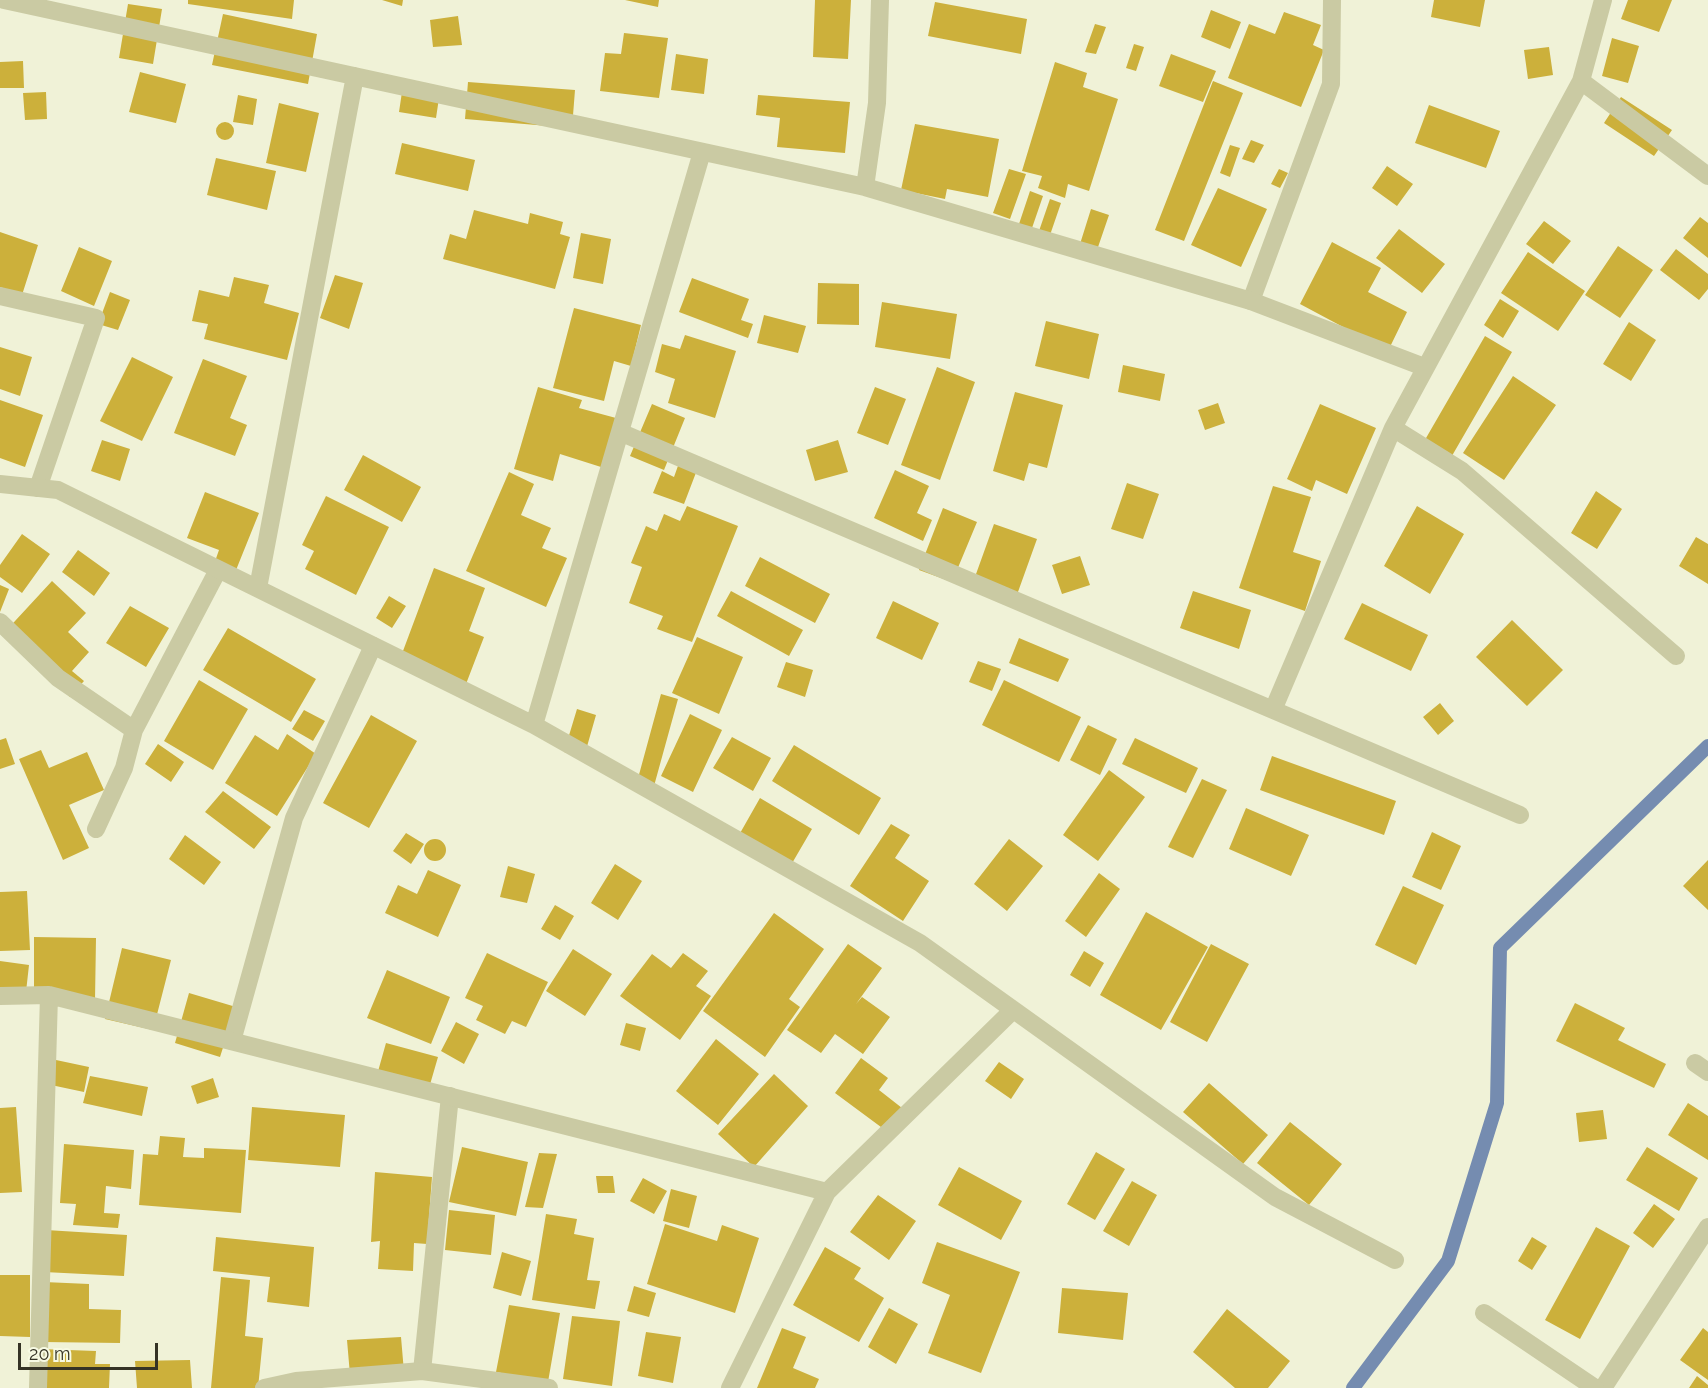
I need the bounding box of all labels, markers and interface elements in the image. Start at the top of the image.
scale bar [21,1331,160,1369]
text: 20 m [29,1343,71,1364]

